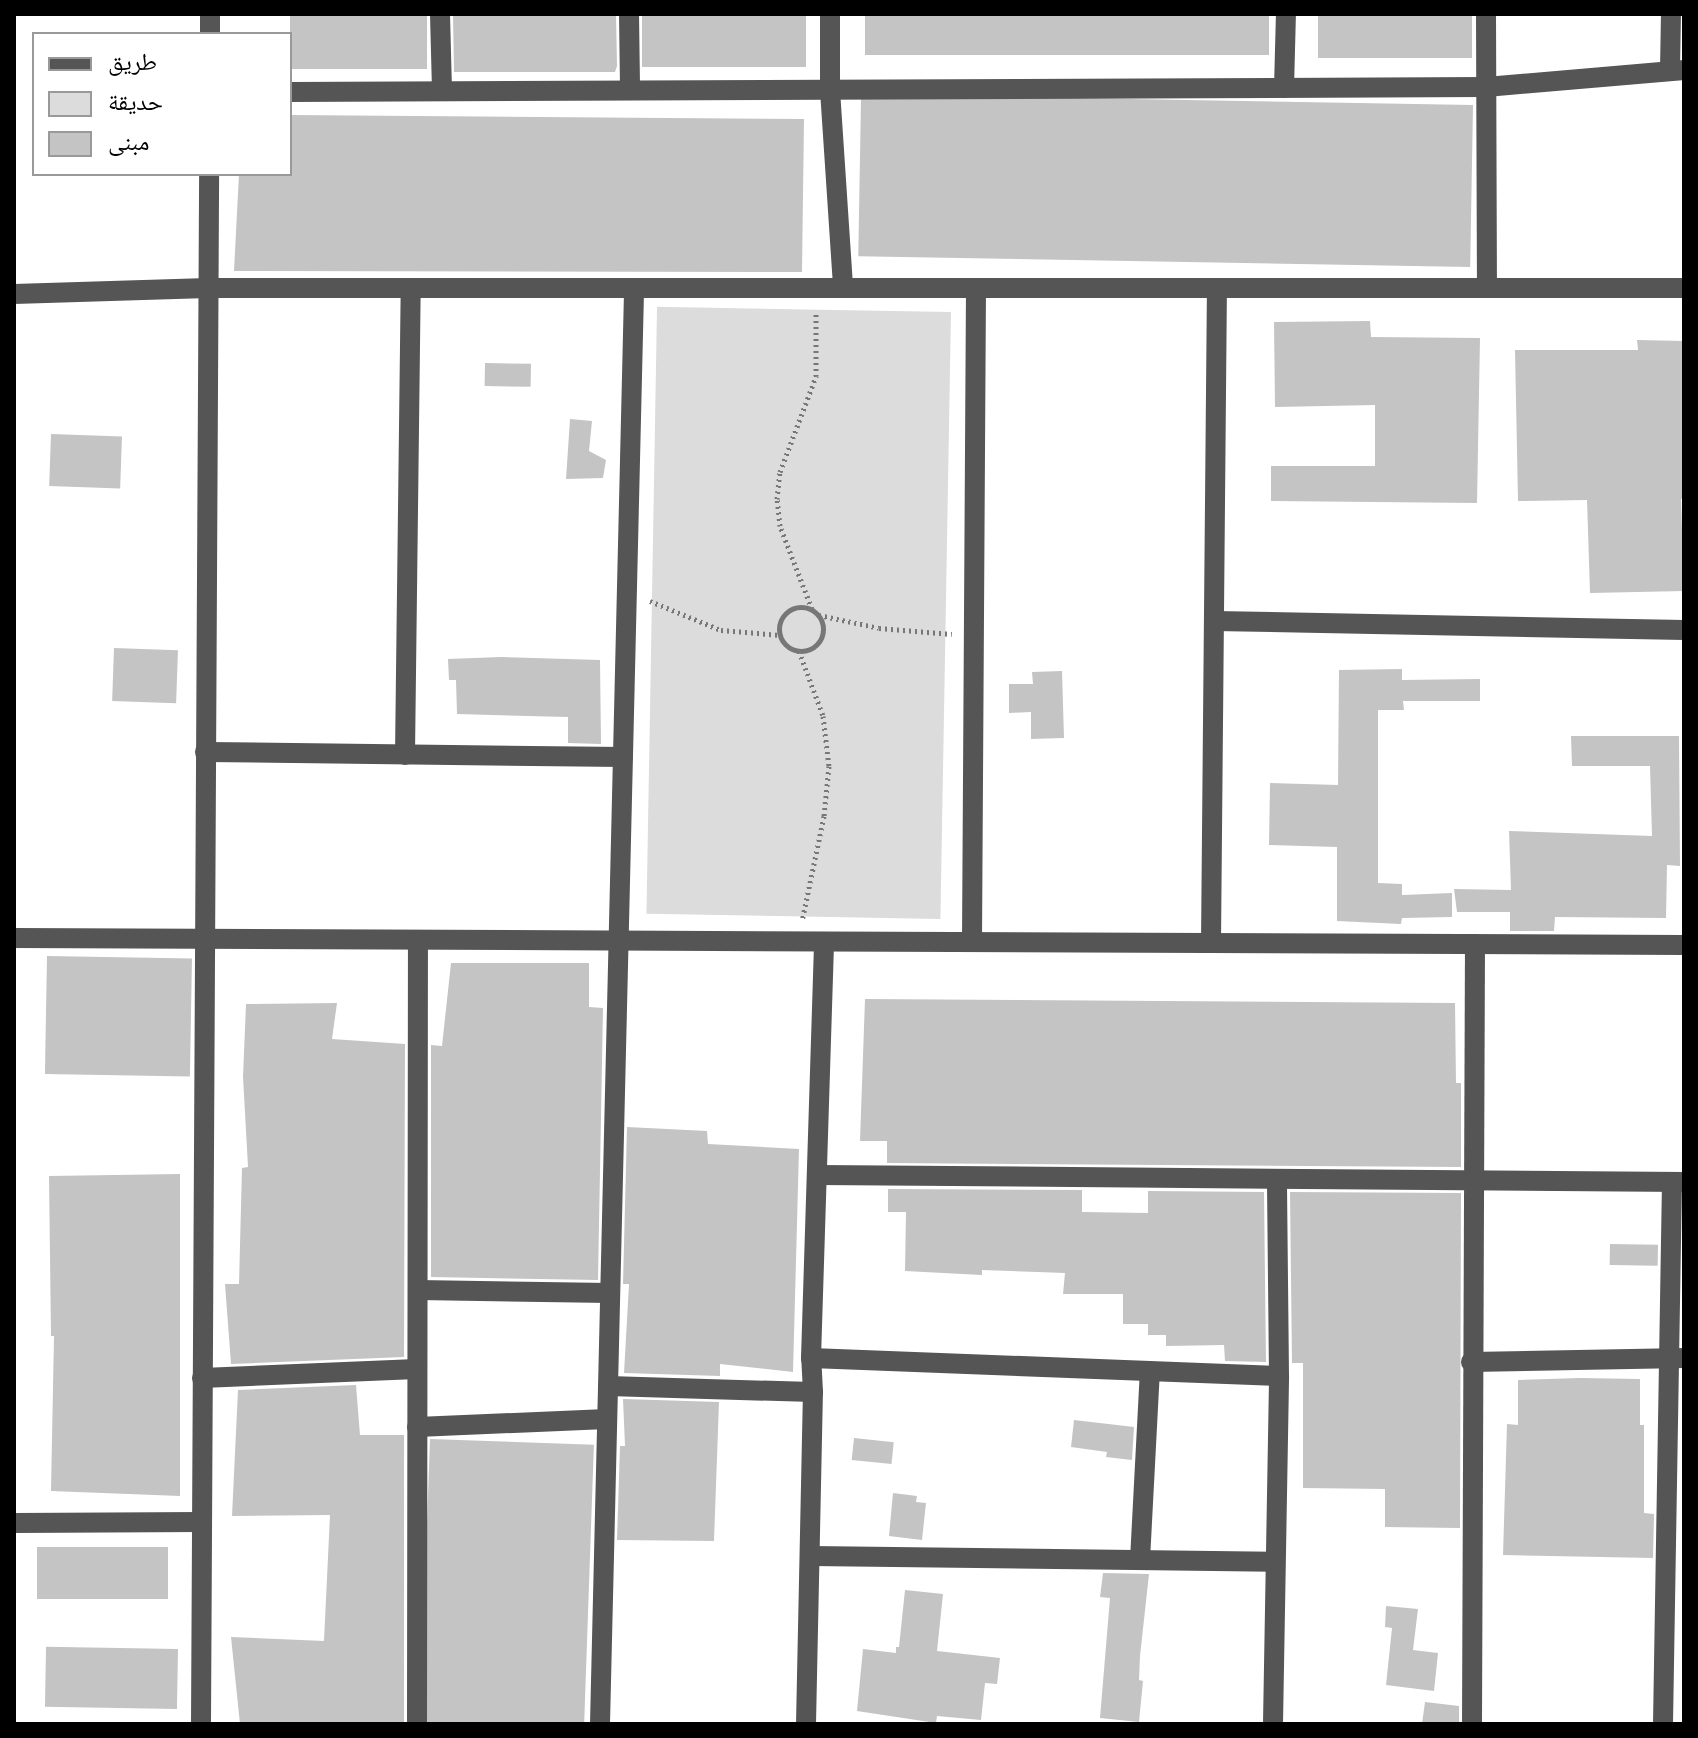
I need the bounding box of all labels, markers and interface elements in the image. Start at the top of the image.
legend [32,32,292,176]
text: طريق [108,46,157,76]
text: حديقة [108,86,163,116]
text: مبنى [108,126,149,156]

